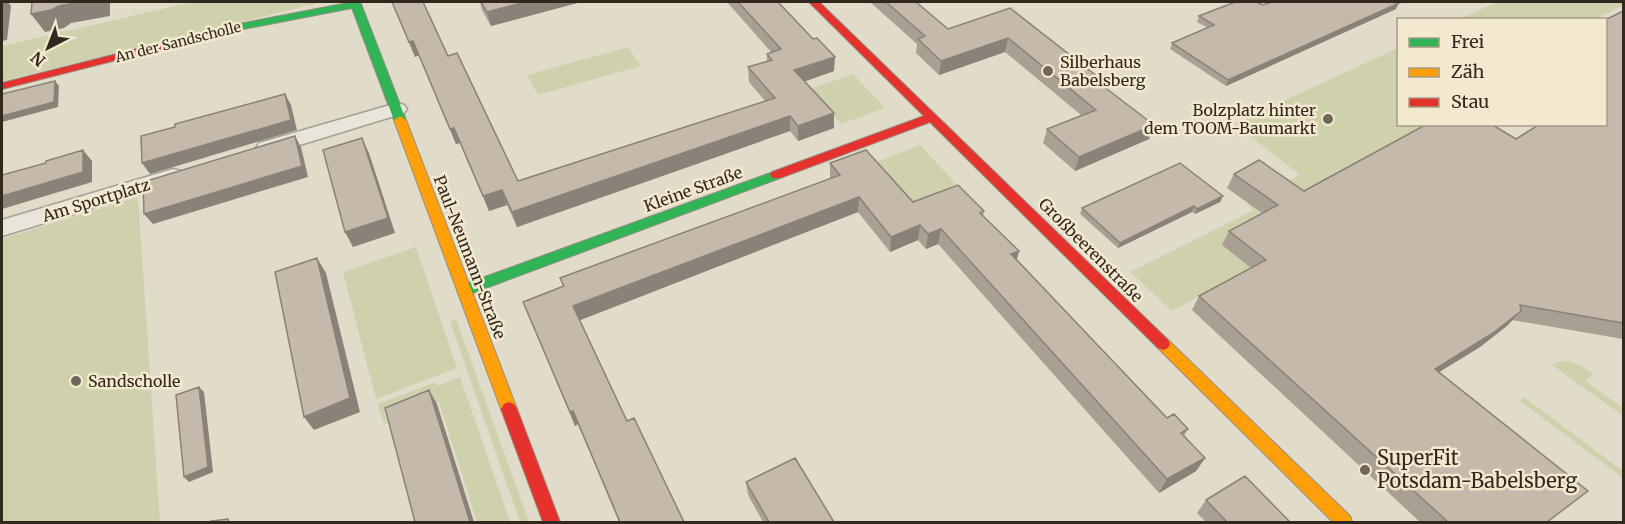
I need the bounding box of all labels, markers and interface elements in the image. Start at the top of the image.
north arrow [18,18,78,78]
street label: An der Sandscholle [112,18,243,67]
legend [1397,18,1607,126]
text: Frei [1451,30,1485,53]
text: N [26,47,49,71]
place label: Silberhaus Babelsberg [1060,52,1146,90]
text: Zäh [1451,60,1485,83]
marker: Silberhaus Babelsberg [1041,64,1055,78]
text: Stau [1451,90,1489,113]
place label: Bolzplatz hinter dem TOOM-Baumarkt [1144,100,1317,138]
marker: Bolzplatz hinter dem TOOM-Baumarkt [1321,112,1335,126]
street label: Kleine Straße [641,162,745,216]
street label: Paul-Neumann-Straße [430,172,510,342]
street label: Am Sportplatz [39,174,153,226]
street label: Großbeerenstraße [1035,194,1147,306]
place label: Sandscholle [88,371,180,391]
marker: Sandscholle [69,374,83,388]
place label: SuperFit Potsdam-Babelsberg [1377,445,1577,493]
marker: SuperFit Potsdam-Babelsberg [1358,463,1372,477]

